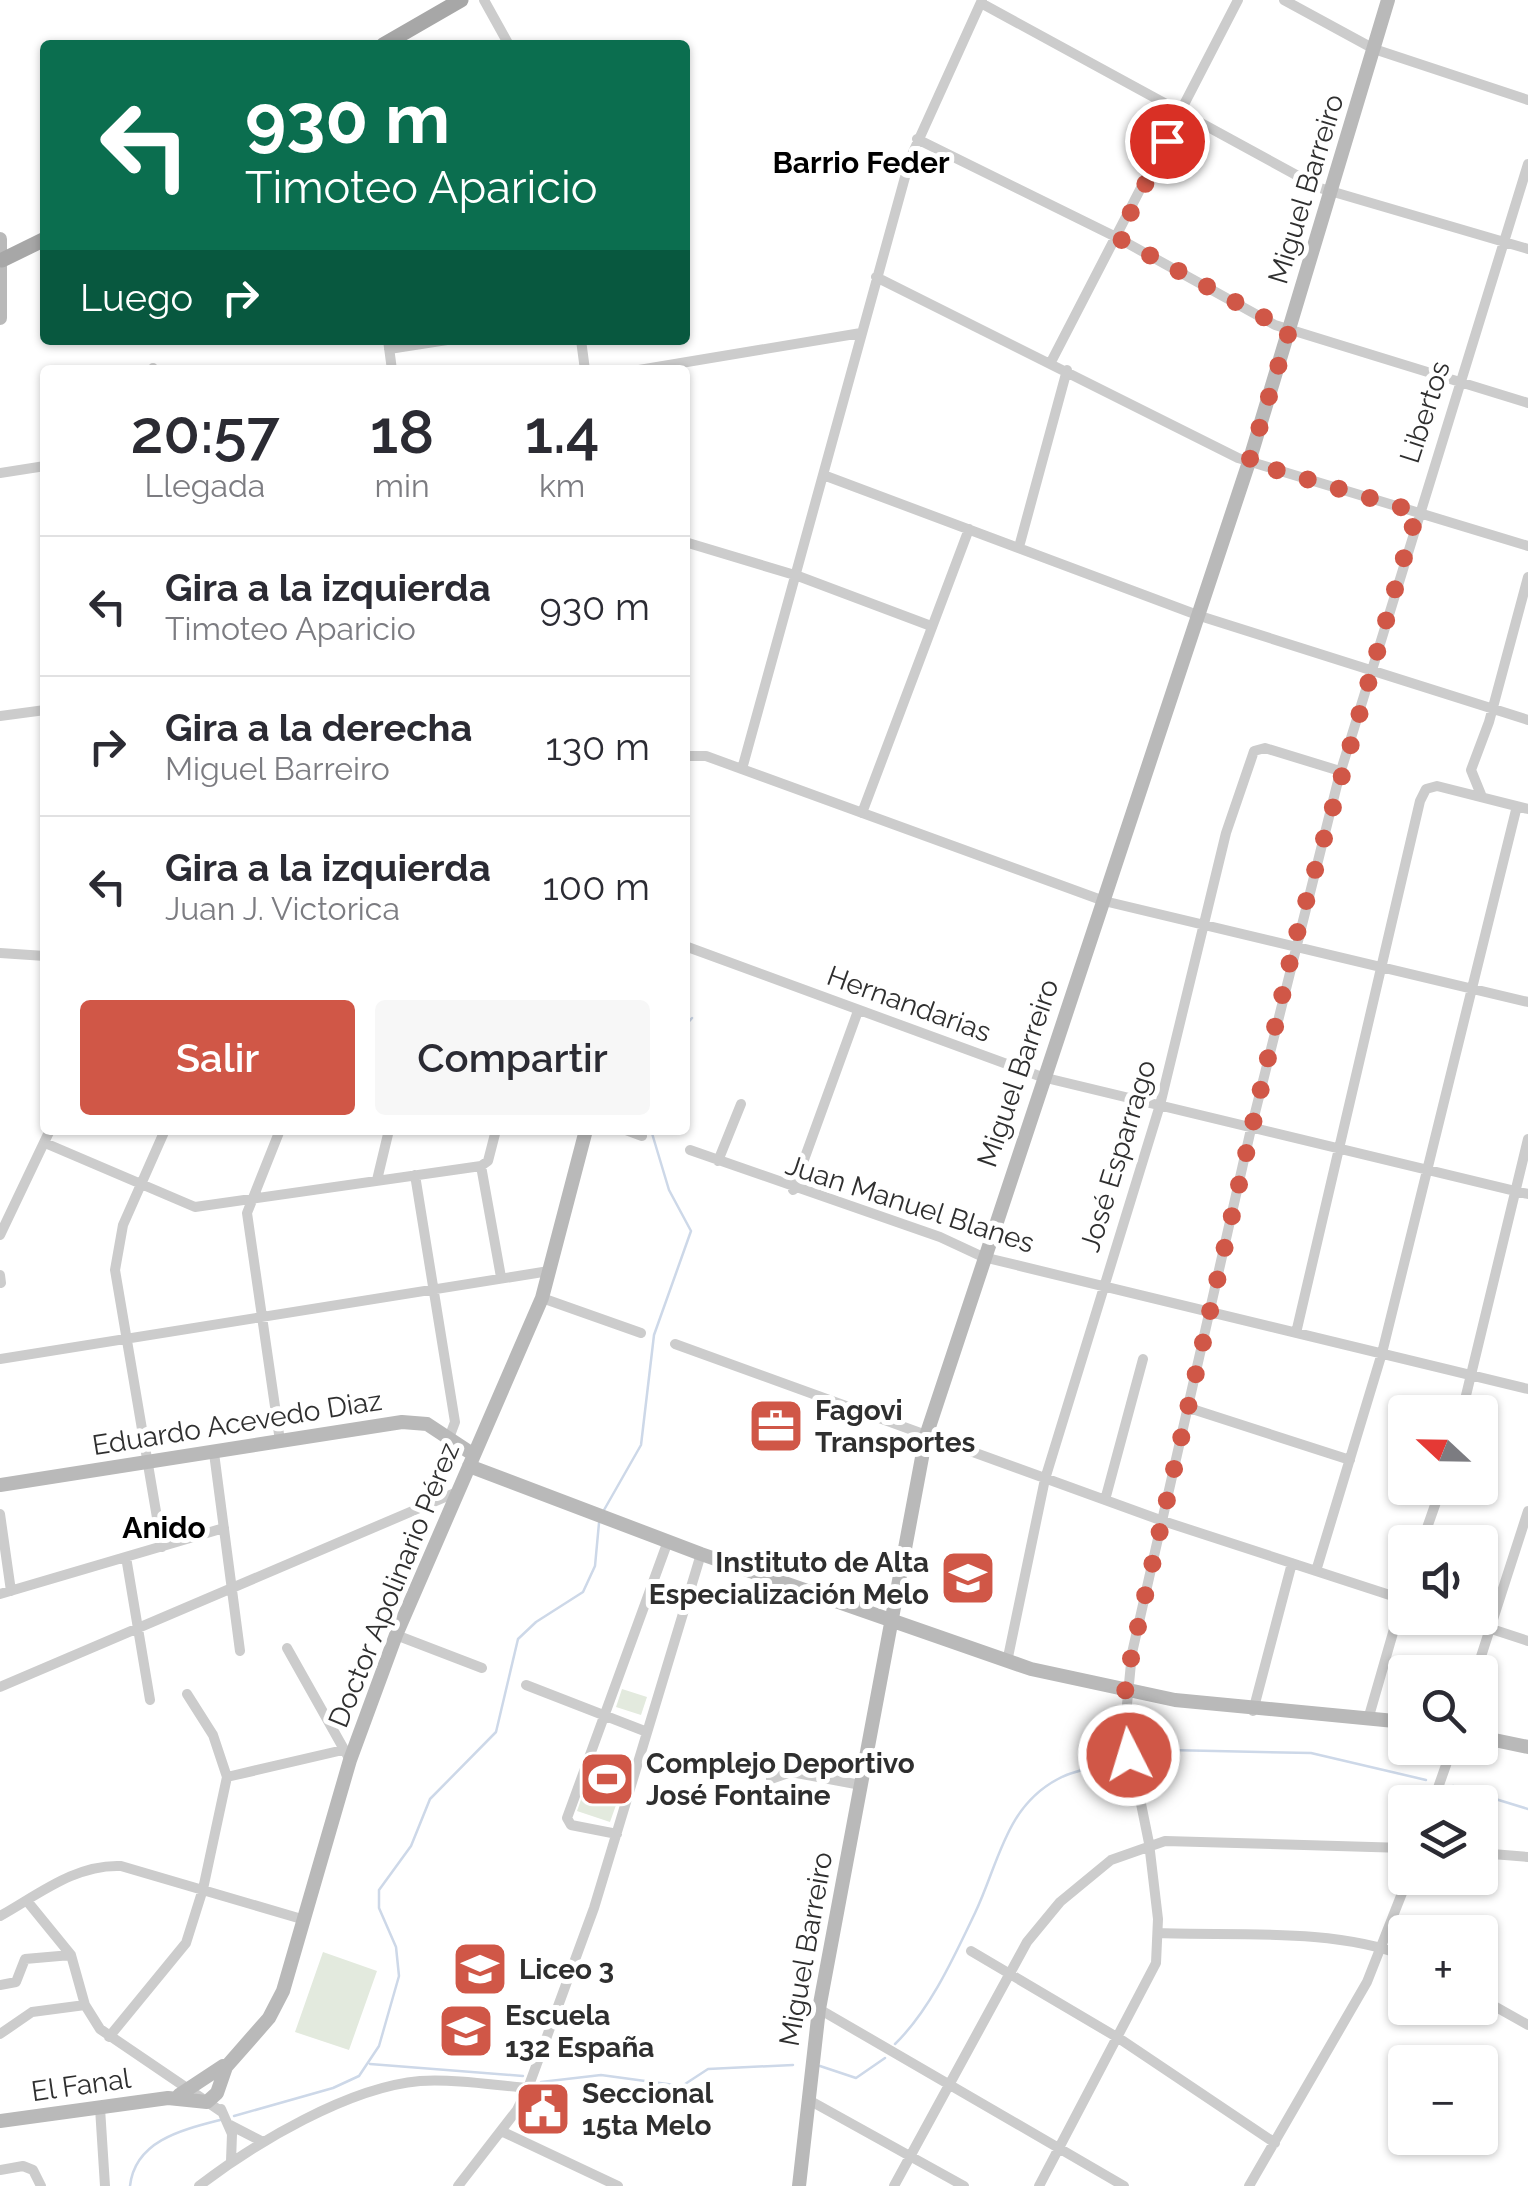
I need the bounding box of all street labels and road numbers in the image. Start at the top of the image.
street label: Miguel Barreiro [1261,90,1351,288]
street label: Libertos [1393,357,1457,467]
street label: Hernandarias [823,959,995,1049]
street label: Miguel Barreiro [970,975,1066,1171]
street label: José Esparrago [1073,1056,1163,1256]
street label: Juan Manuel Blanes [782,1148,1038,1260]
street label: Eduardo Acevedo Diaz [90,1384,384,1462]
street label: Doctor Apolinario Pérez [322,1438,466,1732]
street label: Miguel Barreiro [773,1849,839,2049]
street label: El Fanal [29,2062,133,2108]

